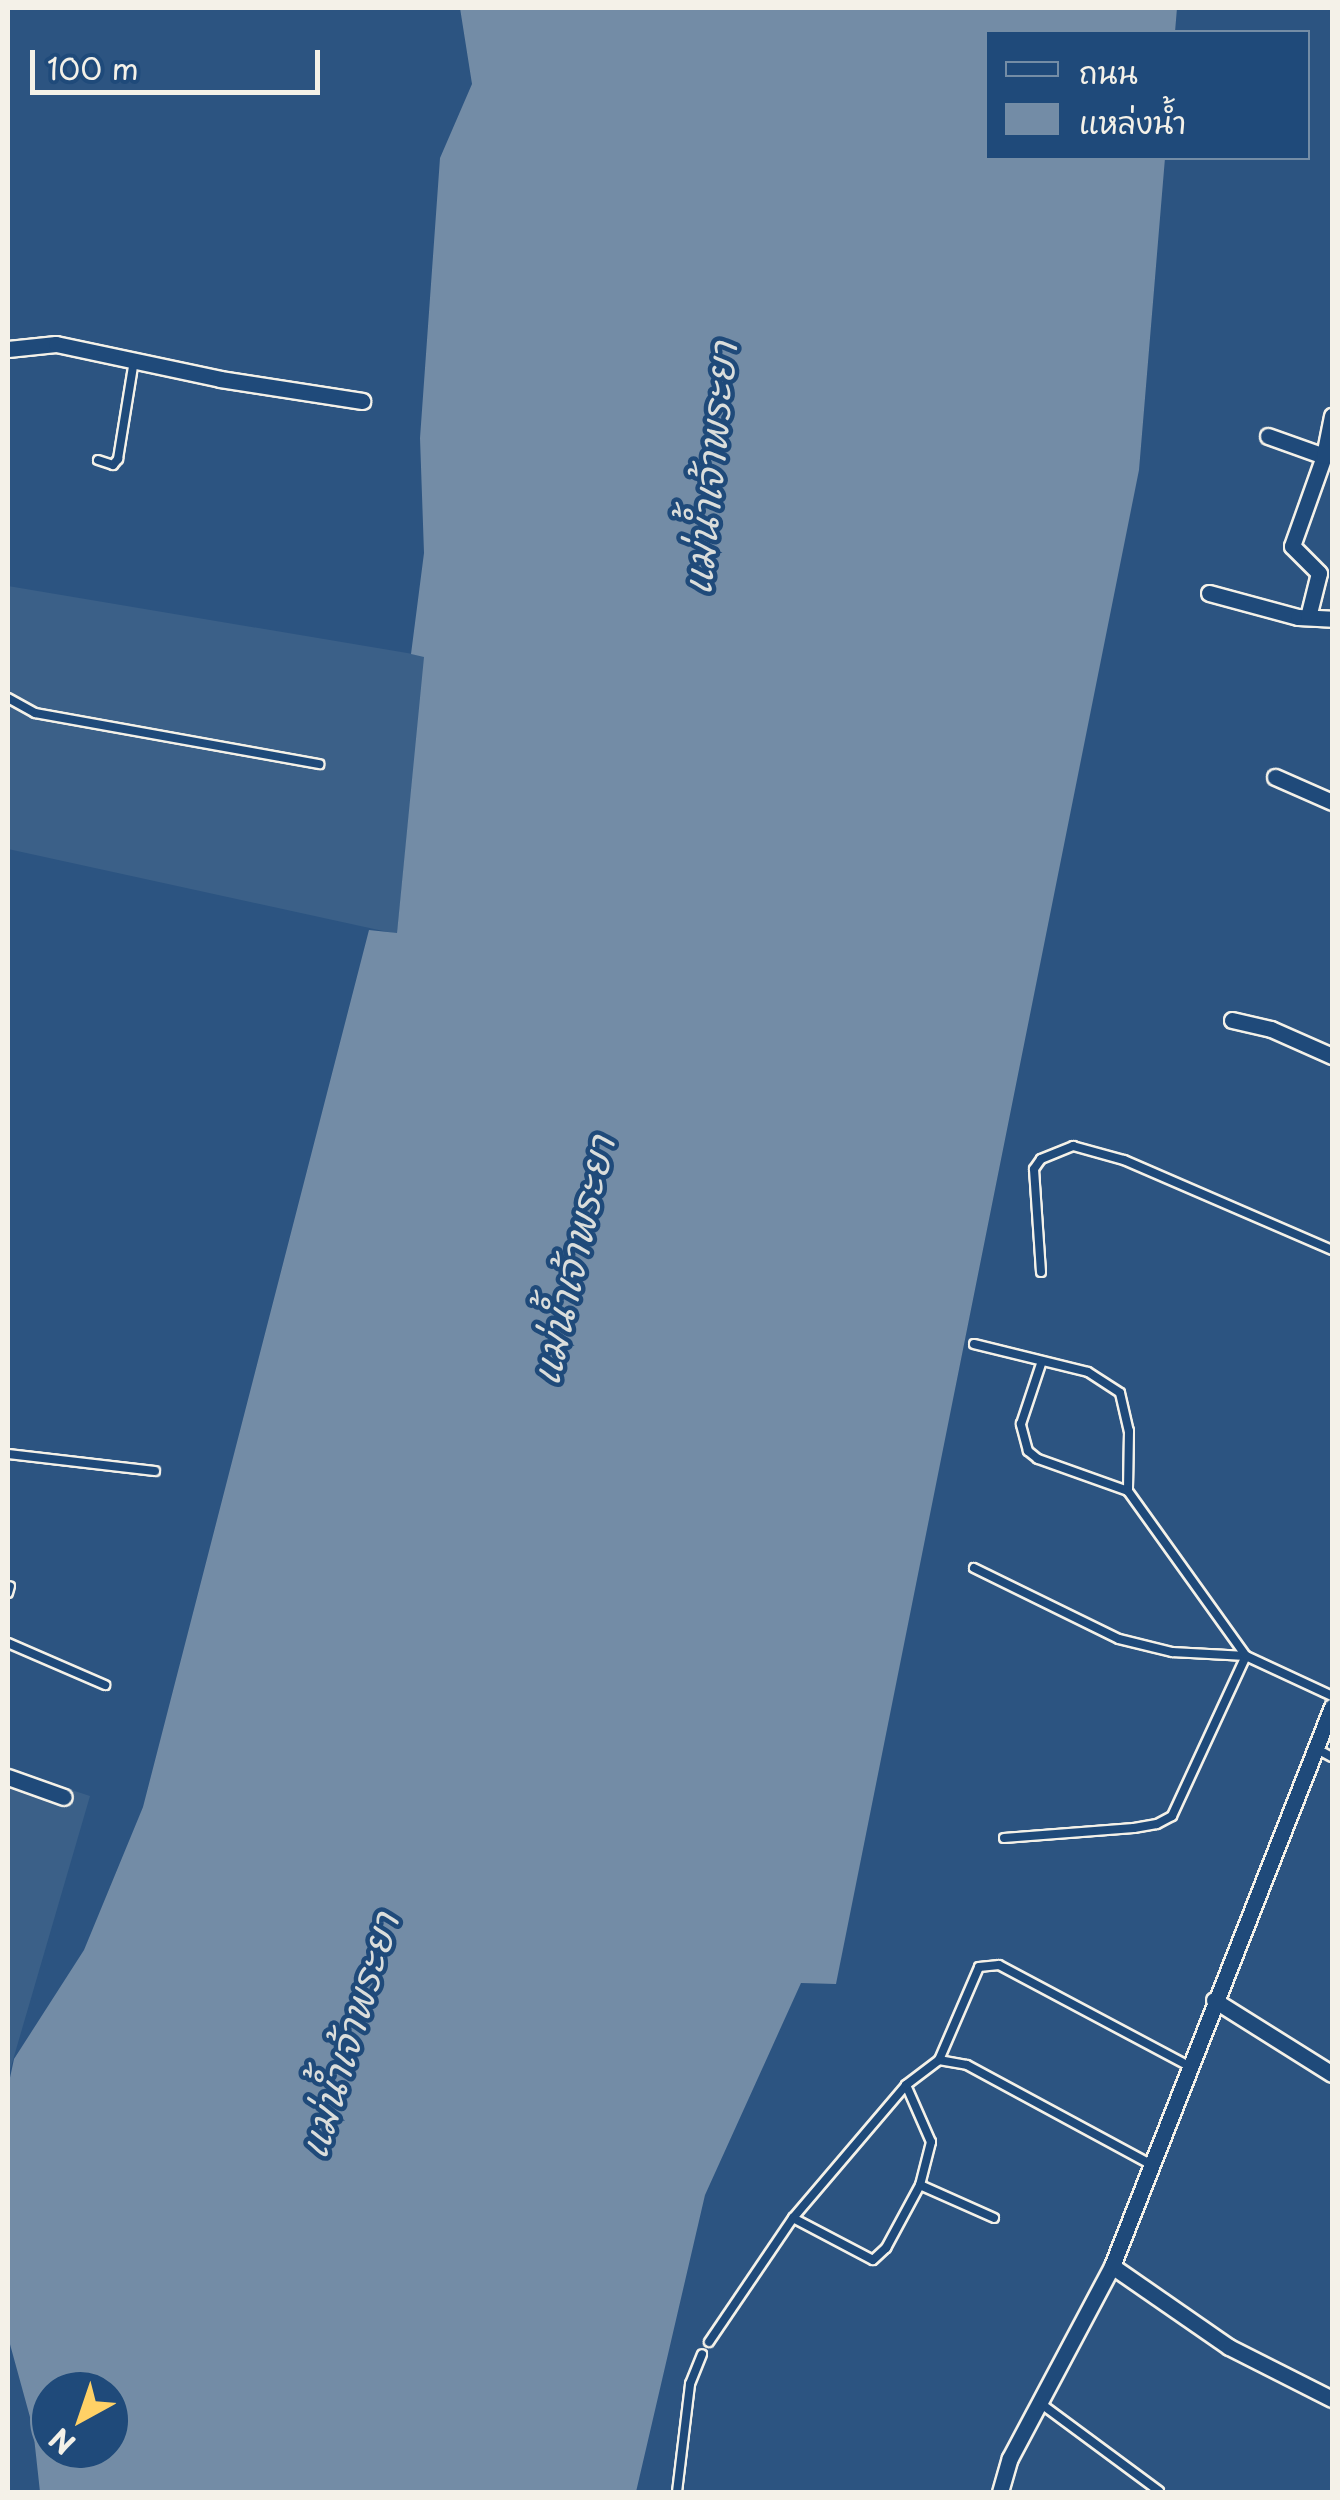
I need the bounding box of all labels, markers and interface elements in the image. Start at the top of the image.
scale bar [35,30,325,92]
legend [985,30,1310,160]
text: 100 m [47,45,139,90]
text: ถนน [1079,49,1138,94]
text: แหล่งน้ำ [1079,99,1186,144]
water label: แม่น้ำเจ้าพระยา [673,340,745,596]
water label: แม่น้ำเจ้าพระยา [521,1132,623,1388]
water label: แม่น้ำเจ้าพระยา [289,1907,407,2163]
north arrow [30,2370,130,2470]
text: N [39,2418,84,2465]

